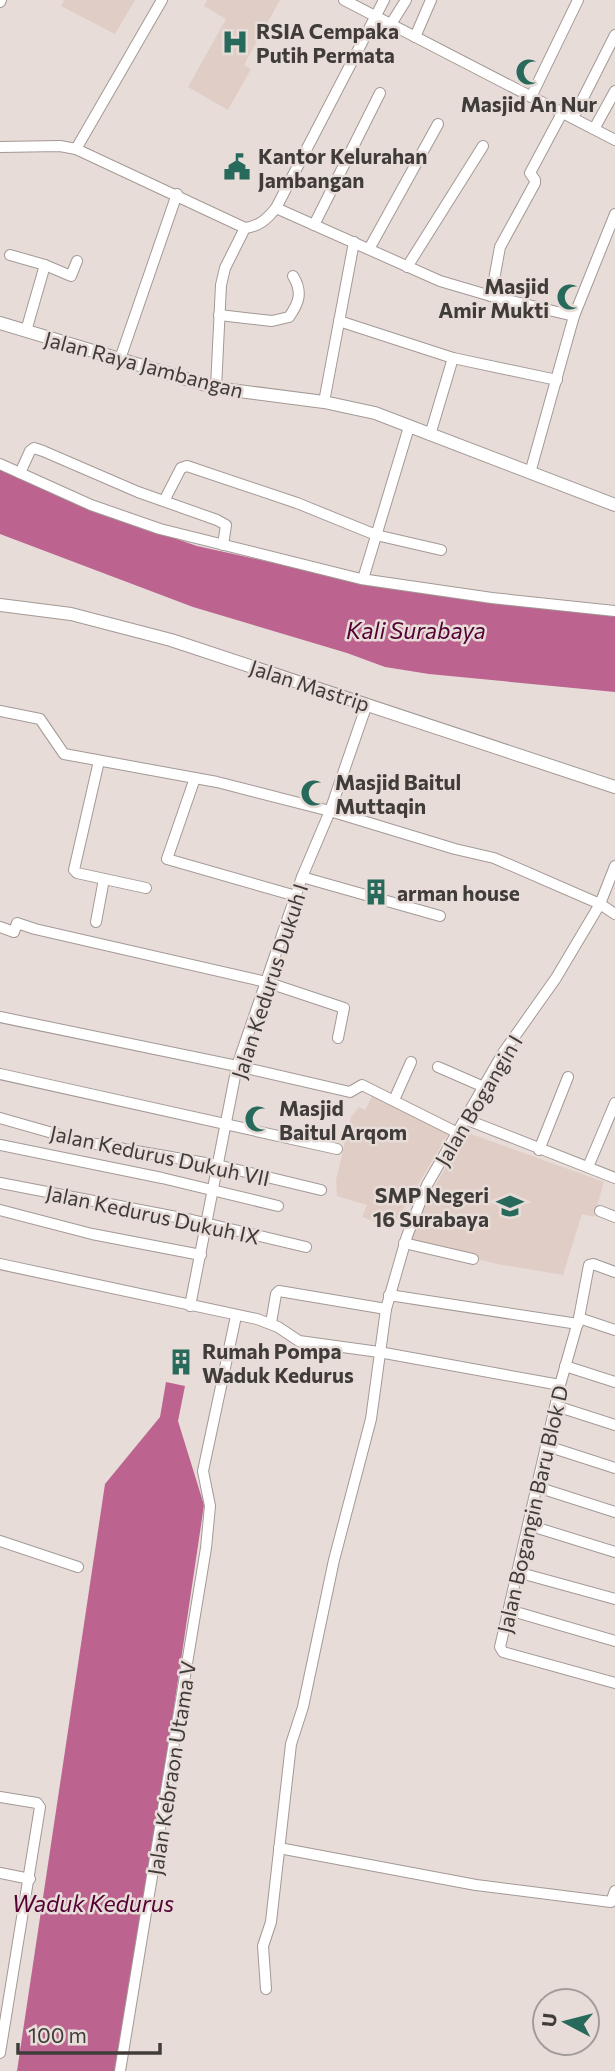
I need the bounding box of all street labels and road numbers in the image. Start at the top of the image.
street label: Jalan Raya Jambangan [42,325,246,403]
street label: Jalan Mastrip [247,654,373,716]
street label: Jalan Kedurus Dukuh I [226,880,312,1082]
street label: Jalan Bogangin I [429,1030,527,1170]
street label: Jalan Kedurus Dukuh VII [48,1119,272,1191]
street label: Jalan Kedurus Dukuh IX [44,1179,262,1249]
street label: Jalan Bogangin Baru Blok D [491,1383,573,1635]
street label: Jalan Kebraon Utama V [142,1659,200,1877]

